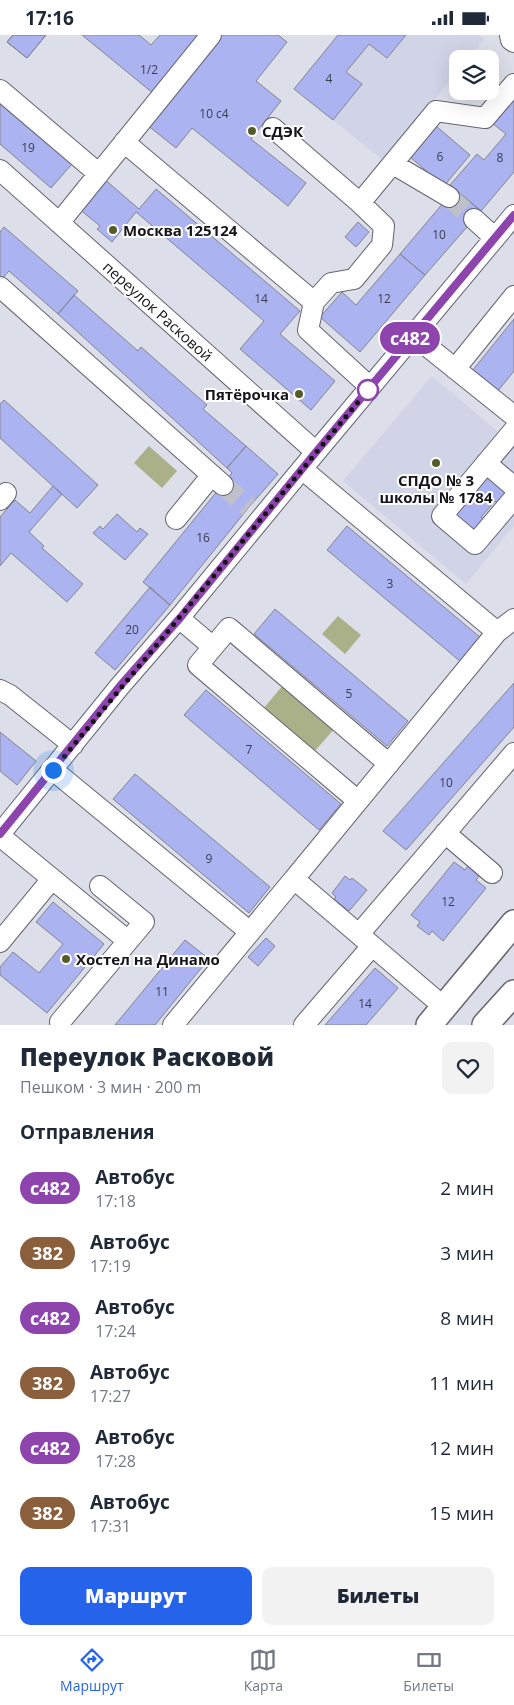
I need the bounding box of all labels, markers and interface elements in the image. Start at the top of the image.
text: 17:16 [25,5,74,31]
map controls [449,50,499,100]
button: layers [449,50,499,100]
house number: 1/2 [140,61,158,78]
house number: 4 [326,70,333,87]
house number: 10 с4 [199,105,229,122]
place label: СДЭК [262,121,304,141]
marker: СДЭК [246,125,258,137]
house number: 19 [21,139,35,156]
house number: 6 [437,148,444,165]
house number: 8 [497,149,504,166]
place label: Москва 125124 [123,220,238,240]
marker: Москва 125124 [107,224,119,236]
house number: 10 [432,226,446,243]
street label: переулок Расковой [99,257,217,365]
house number: 14 [254,290,268,307]
house number: 12 [377,290,391,307]
line badge: с482 [375,322,445,354]
text: с482 [390,326,430,350]
unlabelled marker [357,379,379,401]
place label: Пятёрочка [205,384,289,404]
marker: Пятёрочка [293,388,305,400]
marker: СПДО № 3 школы № 1784 [430,457,442,469]
place label: СПДО № 3 школы № 1784 [379,470,493,507]
house number: 16 [196,529,210,546]
house number: 3 [387,575,394,592]
house number: 20 [125,621,139,638]
house number: 5 [346,685,353,702]
house number: 7 [246,741,253,758]
your location [41,758,66,783]
house number: 10 [439,774,453,791]
house number: 9 [206,850,213,867]
house number: 12 [441,893,455,910]
place label: Хостел на Динамо [76,949,220,969]
marker: Хостел на Динамо [60,953,72,965]
house number: 11 [155,983,169,1000]
house number: 14 [358,995,372,1012]
text: Переулок Расковой [20,1040,274,1073]
button: heart [442,1042,494,1094]
text: Пешком · 3 мин · 200 m [20,1076,201,1098]
text: Отправления [20,1119,154,1145]
text: Автобус [95,1164,175,1190]
text: 2 мин [440,1175,494,1201]
text: с482 [30,1176,70,1200]
text: 17:18 [95,1190,136,1212]
text: Автобус [90,1229,170,1255]
text: 3 мин [440,1240,494,1266]
text: 382 [32,1241,63,1265]
text: 17:19 [90,1255,131,1277]
text: Автобус [95,1294,175,1320]
text: 8 мин [440,1305,494,1331]
text: с482 [30,1306,70,1330]
text: 17:24 [95,1320,136,1342]
text: Автобус [90,1359,170,1385]
text: 11 мин [429,1370,494,1396]
text: 382 [32,1371,63,1395]
text: 17:27 [90,1385,131,1407]
text: Автобус [95,1424,175,1450]
text: 12 мин [429,1435,494,1461]
text: с482 [30,1436,70,1460]
text: 17:28 [95,1450,136,1472]
text: Автобус [90,1489,170,1515]
text: 15 мин [429,1500,494,1526]
text: 382 [32,1501,63,1525]
text: 17:31 [90,1515,131,1537]
button: Маршрут [20,1567,252,1625]
button: Билеты [262,1567,494,1625]
tab: Маршрут [60,1646,124,1695]
tab: Карта [244,1646,283,1695]
tab: Билеты [403,1646,454,1695]

